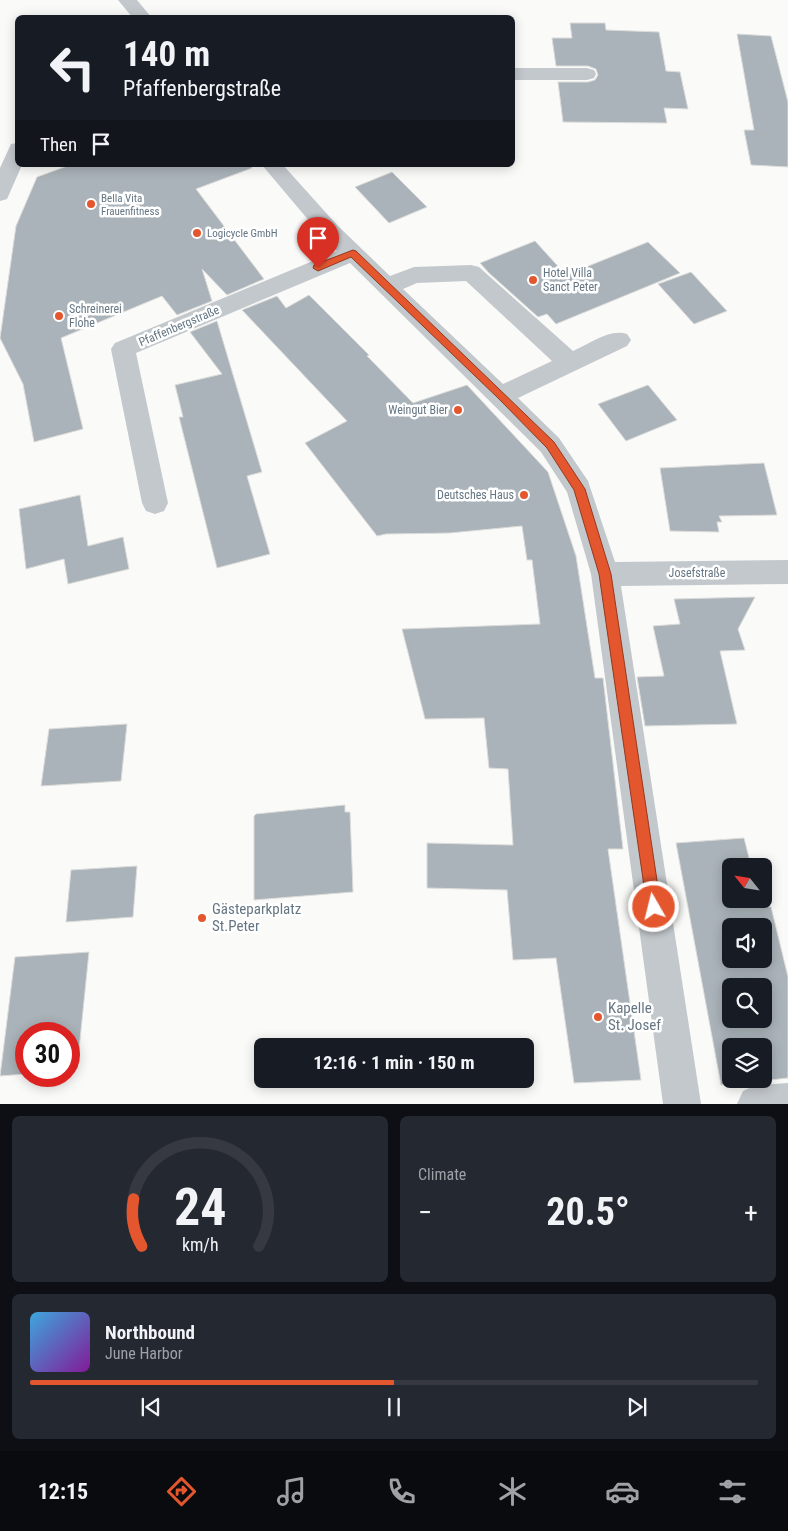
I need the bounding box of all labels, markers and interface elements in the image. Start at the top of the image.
text: 140 m [123,34,210,75]
icon: left [40,35,105,100]
text: Pfaffenbergstraße [123,76,281,101]
icon: arrive [87,130,115,158]
text: Then [40,133,77,156]
place label: Bella Vita Frauenfitness [101,192,160,218]
marker: Bella Vita Frauenfitness [85,198,97,210]
pin [297,217,339,268]
icon: arrive [304,224,332,252]
marker: Logicycle GmbH [191,227,203,239]
place label: Logicycle GmbH [207,227,278,240]
place label: Hotel Villa Sanct Peter [543,266,598,294]
marker: Hotel Villa Sanct Peter [527,274,539,286]
place label: Schreinerei Flohe [69,302,122,330]
street label: Pfaffenbergstraße [137,303,222,349]
marker: Schreinerei Flohe [53,310,65,322]
place label: Weingut Bier [388,403,448,417]
marker: Weingut Bier [452,404,464,416]
place label: Deutsches Haus [437,488,514,502]
marker: Deutsches Haus [518,489,530,501]
street label: Josefstraße [669,566,726,580]
north arrow [722,858,772,908]
map controls [722,858,772,1088]
position arrow [627,880,679,932]
place label: Gästeparkplatz St.Peter [212,900,301,935]
marker: Gästeparkplatz St.Peter [196,912,208,924]
button: sound [722,918,772,968]
button: search [722,978,772,1028]
place label: Kapelle St. Josef [608,999,661,1034]
marker: Kapelle St. Josef [592,1011,604,1023]
speed limit sign: 30 [15,1022,80,1087]
button: layers [722,1038,772,1088]
text: 12:16 · 1 min · 150 m [313,1051,475,1074]
text: Climate [418,1165,466,1184]
text: 24 [174,1177,226,1238]
text: 20.5° [546,1190,630,1234]
text: − [418,1196,432,1229]
text: + [744,1196,758,1229]
text: km/h [182,1234,218,1255]
text: Northbound [105,1321,195,1344]
text: June Harbor [105,1344,183,1363]
icon: previous [137,1393,165,1421]
icon: pause [380,1393,408,1421]
icon: next [623,1393,651,1421]
icon: directions [164,1474,199,1509]
icon: music [274,1474,309,1509]
icon: phone [384,1474,419,1509]
icon: climate [495,1474,530,1509]
icon: car [605,1474,640,1509]
icon: filters [715,1474,750,1509]
text: 12:15 [38,1479,88,1504]

